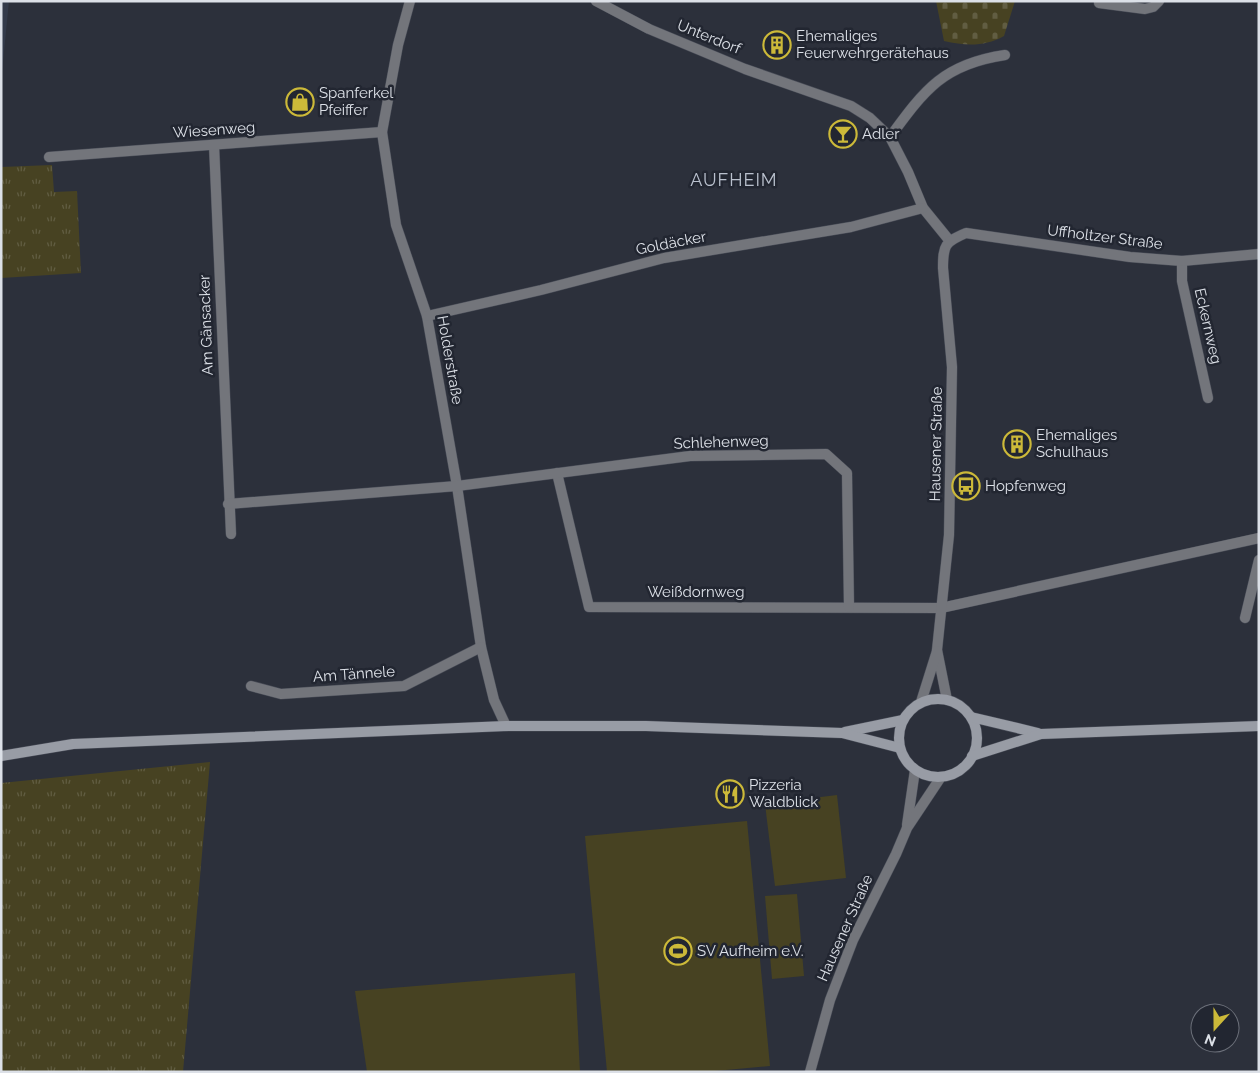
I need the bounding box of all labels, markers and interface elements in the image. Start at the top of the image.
street label: Unterdorf [675,16,744,58]
place label: Ehemaliges Feuerwehrgerätehaus [796,27,949,62]
building icon: Ehemaliges Feuerwehrgerätehaus [762,30,792,60]
place label: Spanferkel Pfeiffer [319,84,394,119]
shop icon: Spanferkel Pfeiffer [285,87,315,117]
street label: Wiesenweg [172,118,256,142]
bar icon: Adler [828,119,858,149]
place label: Adler [862,125,900,143]
district label: AUFHEIM [690,169,778,190]
street label: Uffholtzer Straße [1046,221,1164,253]
street label: Goldäcker [634,227,708,259]
street label: Am Gänsacker [195,274,217,376]
street label: Eckernweg [1191,286,1225,366]
street label: Holderstraße [433,314,467,406]
street label: Hausener Straße [926,386,946,502]
place label: Ehemaliges Schulhaus [1036,426,1117,461]
building icon: Ehemaliges Schulhaus [1002,429,1032,459]
street label: Schlehenweg [673,431,769,453]
bus stop icon: Hopfenweg [951,471,981,501]
place label: Hopfenweg [985,477,1066,495]
street label: Weißdornweg [647,583,745,601]
street label: Am Tännele [312,662,396,686]
place label: Pizzeria Waldblick [749,776,818,811]
restaurant icon: Pizzeria Waldblick [715,779,745,809]
street label: Hausener Straße [813,872,877,984]
sports icon: SV Aufheim e.V. [663,936,693,966]
place label: SV Aufheim e.V. [697,942,804,960]
north arrow [1190,1003,1240,1053]
text: N [1202,1031,1218,1050]

